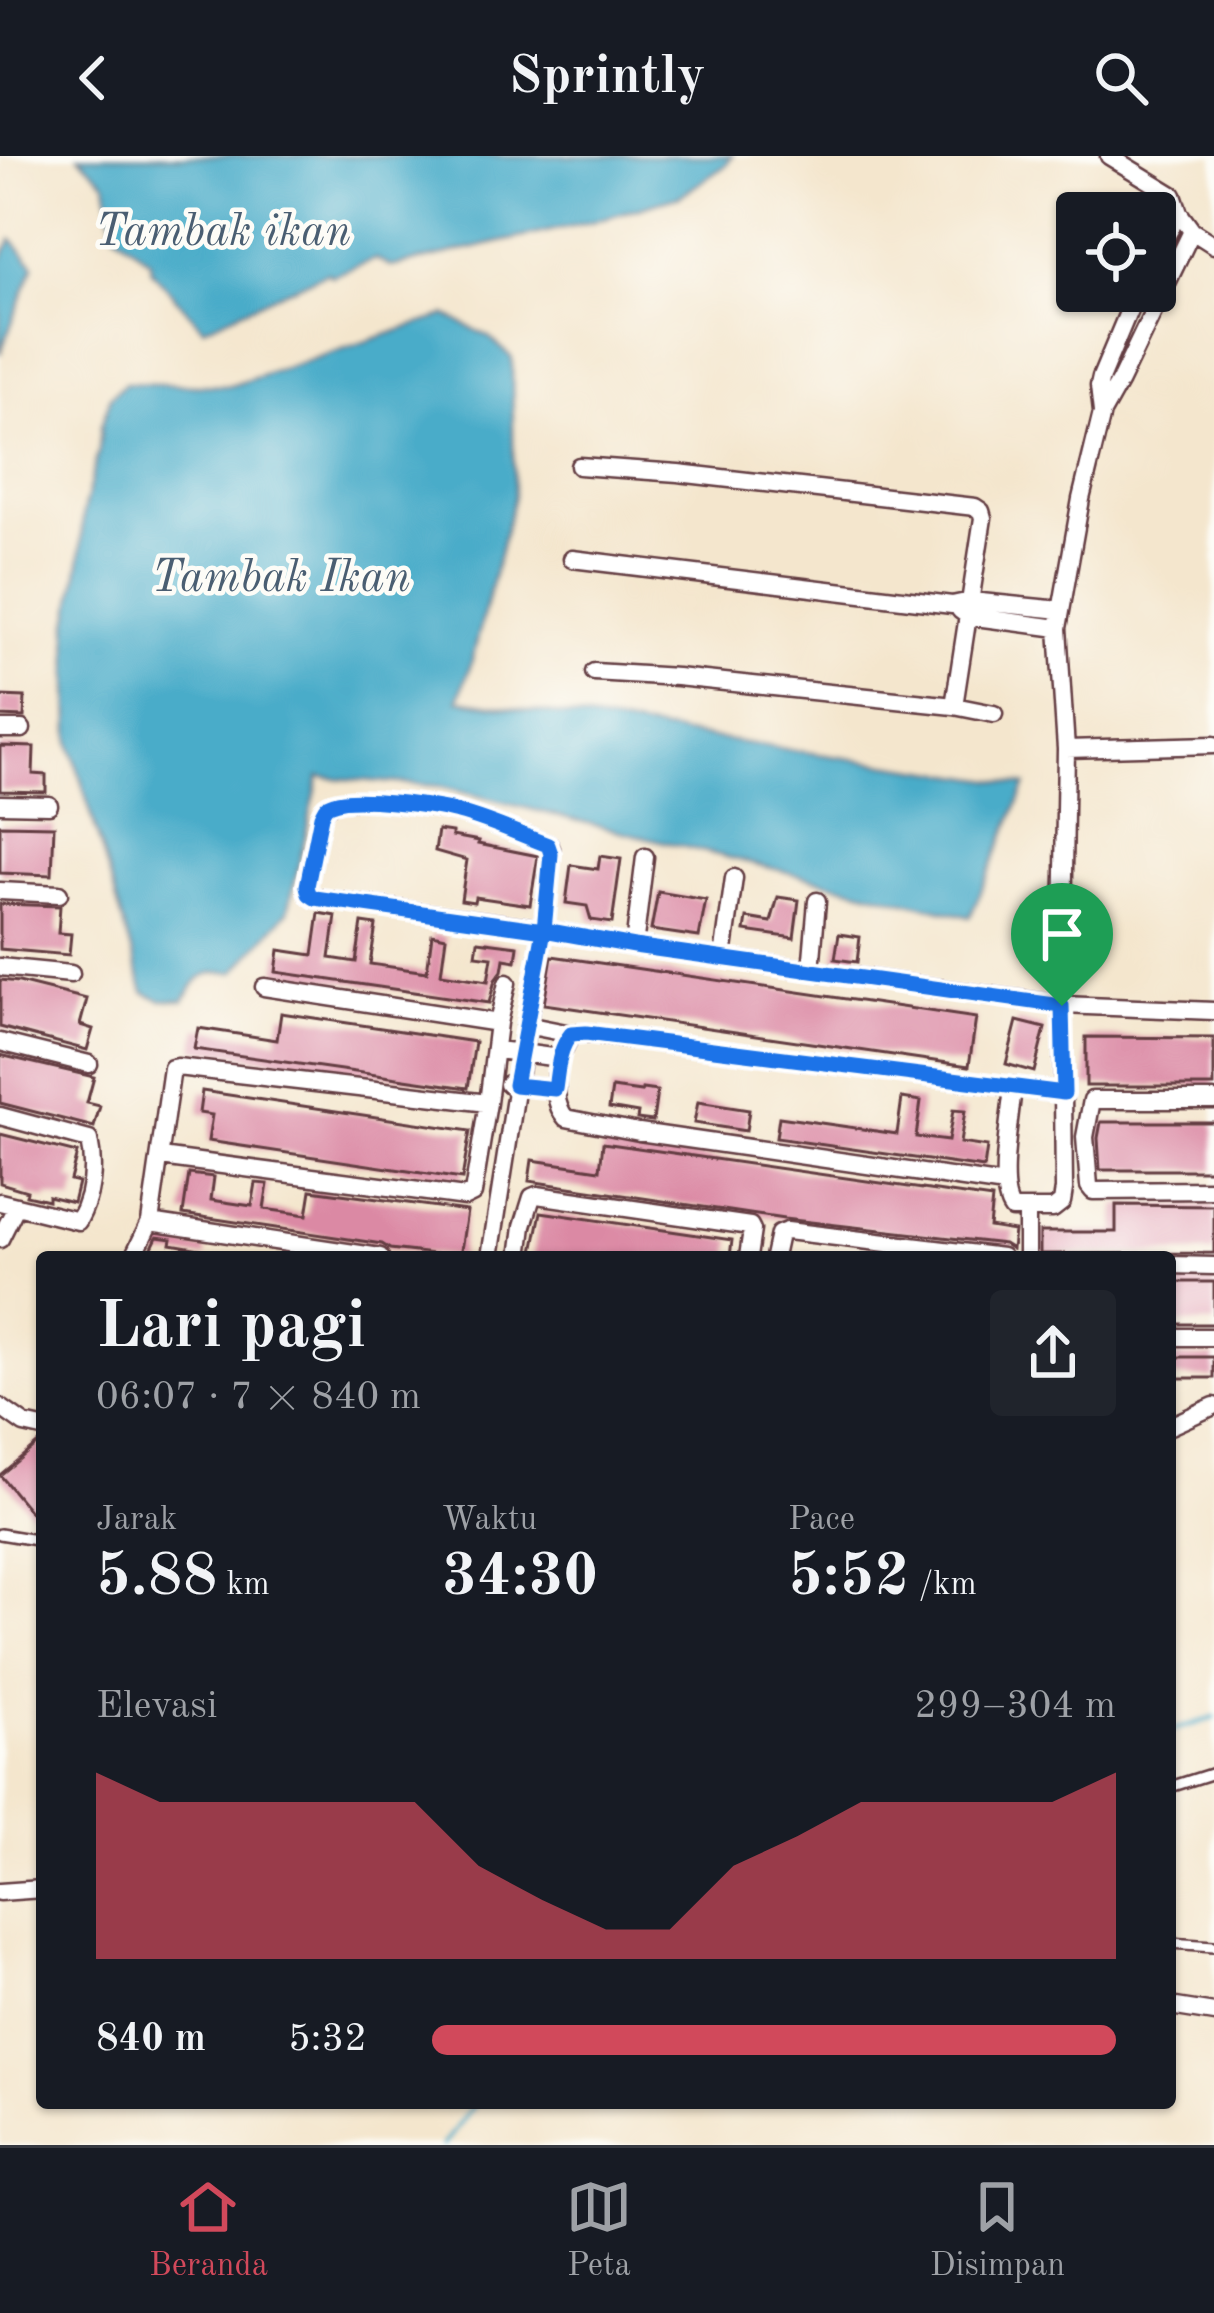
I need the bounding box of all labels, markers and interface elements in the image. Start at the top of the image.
icon: back [60,45,126,111]
icon: search [1088,45,1154,111]
text: Sprintly [509,51,705,105]
map controls [1056,192,1176,312]
button: locate [1056,192,1176,312]
water label: Tambak ikan [95,211,351,256]
water label: Tambak Ikan [152,557,410,602]
pin [1011,883,1113,1006]
icon: arrive [1029,901,1095,967]
button: share [990,1290,1116,1416]
text: Lari pagi [96,1296,366,1362]
text: 06:07 · 7 × 840 m [96,1378,421,1417]
text: Jarak [96,1504,177,1537]
text: Waktu [442,1504,537,1537]
text: Pace [788,1504,855,1537]
text: 5.88 [96,1548,217,1608]
text: 34:30 [442,1548,598,1608]
text: 5:52 [788,1548,909,1608]
text: km [217,1569,270,1602]
text: /km [909,1569,977,1602]
text: Elevasi [96,1687,218,1726]
text: 299–304 m [914,1687,1116,1726]
text: 840 m [96,2020,206,2059]
text: 5:32 [288,2020,367,2059]
tab: Beranda [149,2174,268,2287]
tab: Peta [566,2174,632,2287]
tab: Disimpan [930,2174,1065,2287]

